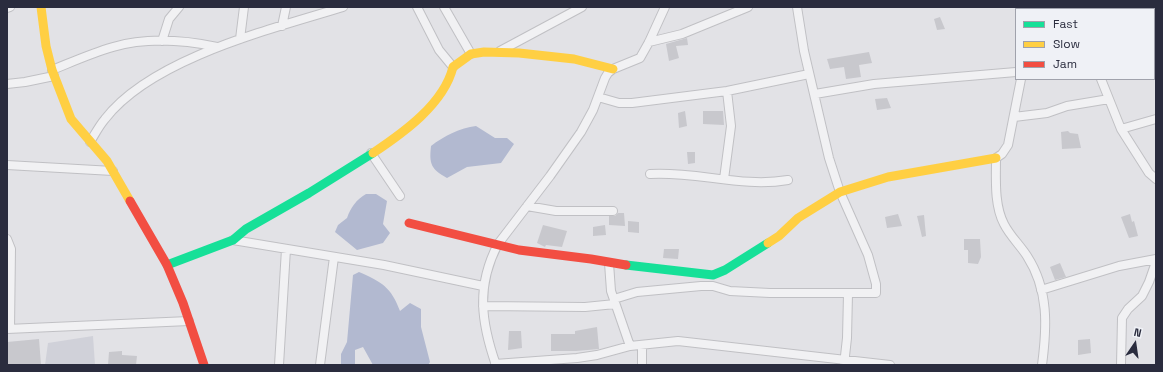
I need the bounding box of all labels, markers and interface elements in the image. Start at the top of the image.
legend [1015,8,1155,80]
text: Fast [1053,16,1078,32]
text: Slow [1053,36,1080,52]
text: Jam [1053,56,1077,72]
north arrow [1115,324,1155,364]
text: N [1133,325,1143,340]

